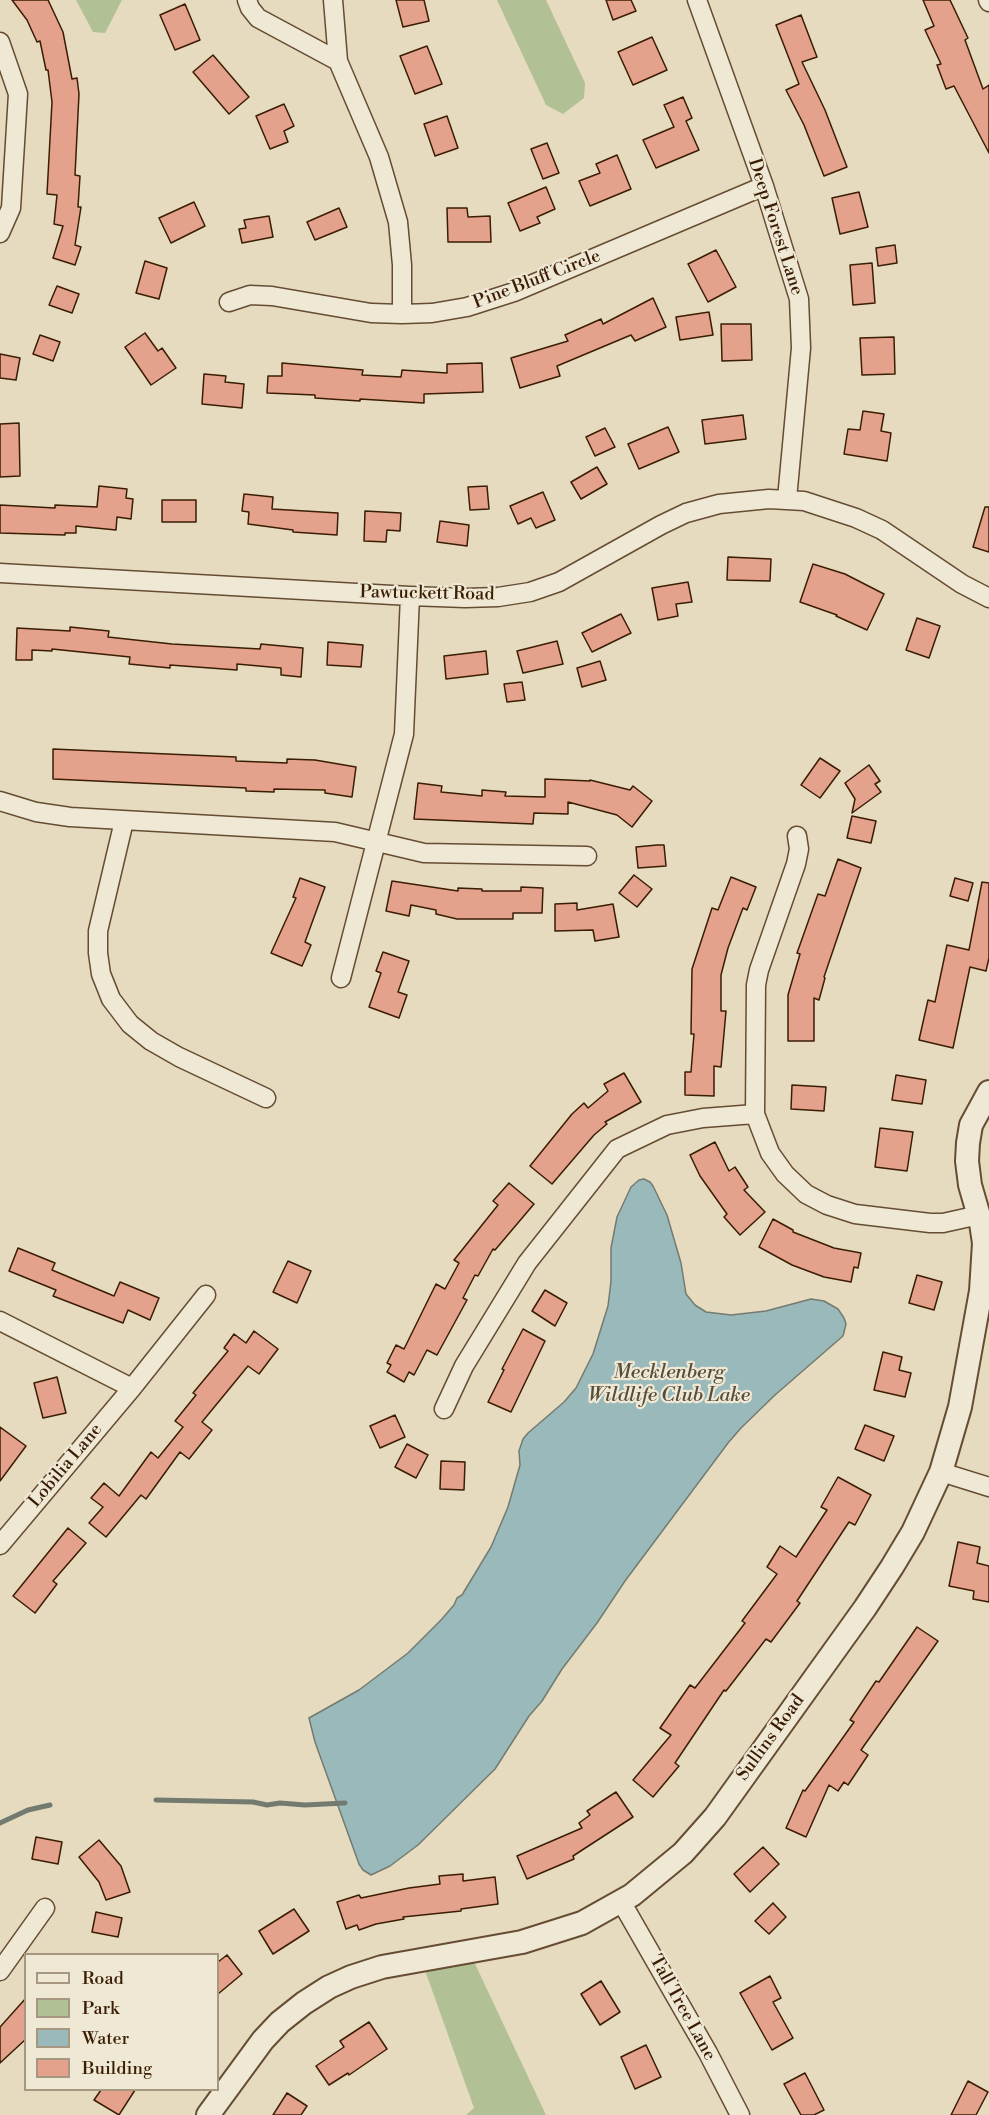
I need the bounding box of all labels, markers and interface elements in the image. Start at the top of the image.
street label: Deep Forest Lane [743,156,807,298]
street label: Pine Bluff Circle [470,246,604,314]
street label: Pawtuckett Road [359,582,495,606]
water label: Mecklenberg Wildlife Club Lake [588,1361,750,1408]
street label: Lobilia Lane [25,1420,107,1512]
street label: Sullins Road [733,1691,809,1785]
street label: Tall Tree Lane [644,1951,720,2065]
legend [24,1953,219,2091]
text: Road [82,1967,124,1990]
text: Park [82,1997,119,2020]
text: Water [82,2027,129,2050]
text: Building [82,2057,152,2080]

